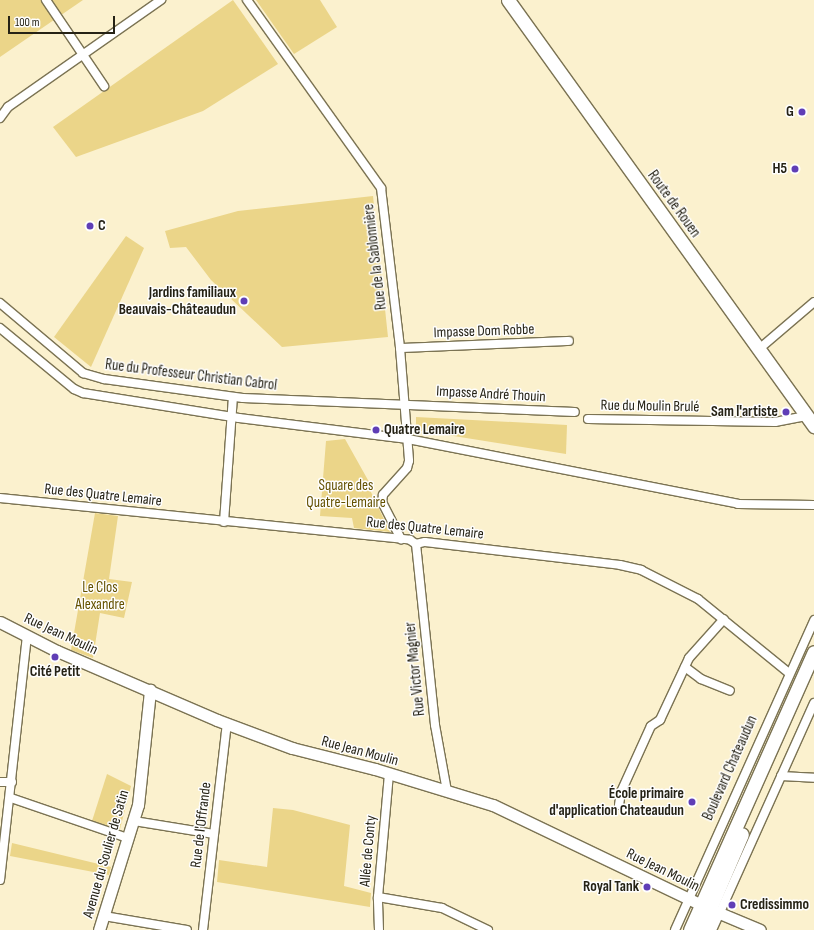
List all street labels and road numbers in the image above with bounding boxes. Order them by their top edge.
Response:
street label: Route de Rouen [644,167,704,241]
street label: Rue de la Sablonnière [360,203,390,311]
street label: Impasse Dom Robbe [433,320,535,342]
street label: Rue du Professeur Christian Cabrol [104,356,278,394]
street label: Impasse André Thouin [436,382,546,406]
street label: Rue du Moulin Brulé [601,396,699,416]
street label: Rue des Quatre Lemaire [43,480,163,510]
street label: Rue des Quatre Lemaire [365,513,485,543]
street label: Rue Jean Moulin [21,609,101,659]
street label: Rue Victor Magnier [401,621,429,717]
street label: Boulevard Chateaudun [699,713,761,823]
street label: Rue Jean Moulin [320,732,400,770]
street label: Rue de l'Offrande [187,781,215,869]
street label: Avenue du Soulier de Satin [79,788,133,920]
street label: Allée de Conty [356,815,380,887]
street label: Rue Jean Moulin [624,845,702,895]

